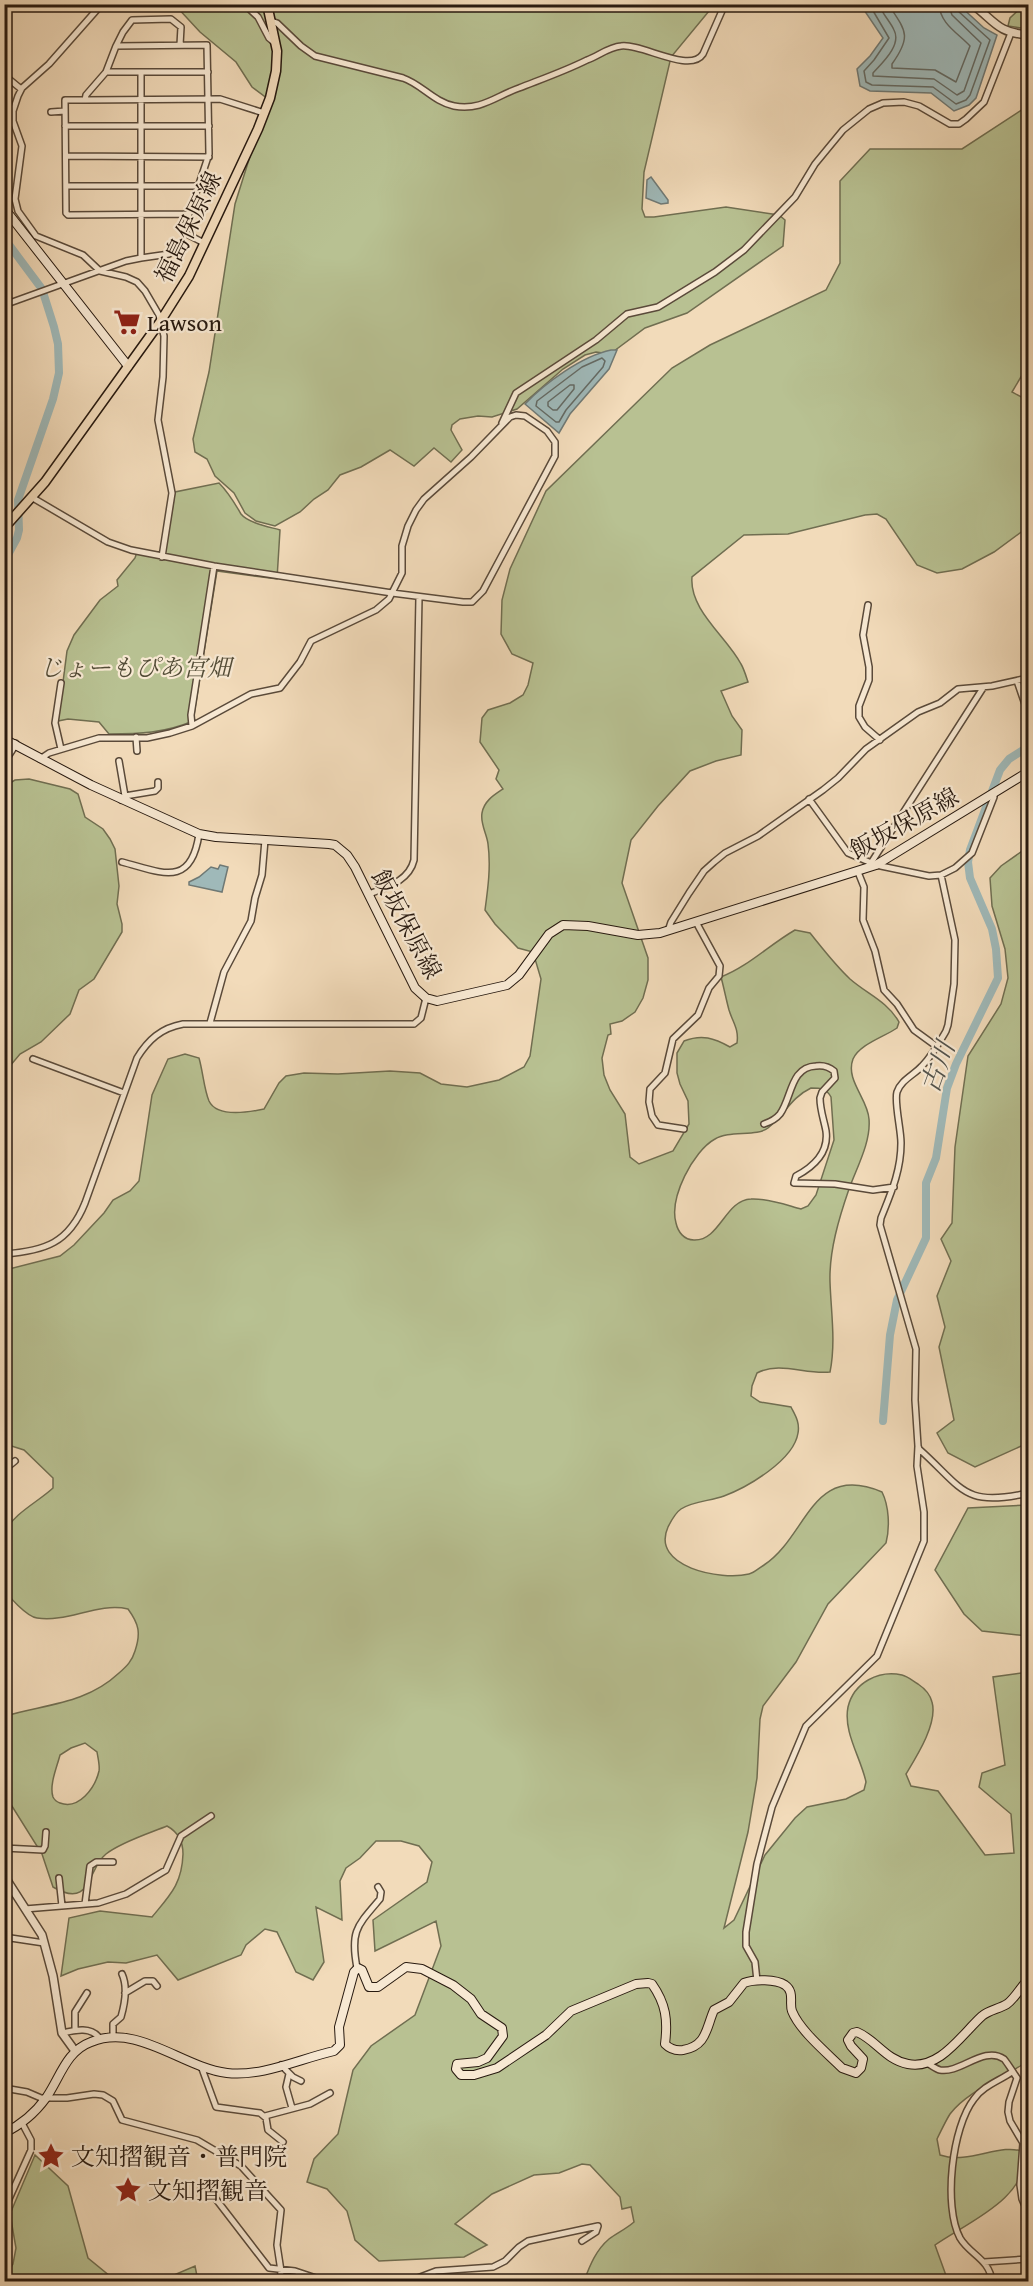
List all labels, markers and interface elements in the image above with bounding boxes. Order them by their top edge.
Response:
street label: 福島保原線 [146,165,230,289]
place label: Lawson [147,305,222,340]
supermarket icon: Lawson [112,307,142,337]
park label: じょーもぴあ宮畑 [39,650,235,685]
street label: 飯坂保原線 [843,779,965,867]
street label: 飯坂保原線 [363,863,451,985]
water label: 古川 [910,1033,965,1098]
place label: 文知摺観音・普門院 [71,2139,287,2174]
place icon: 文知摺観音・普門院 [36,2141,66,2171]
place label: 文知摺観音 [148,2173,268,2208]
place icon: 文知摺観音 [113,2175,143,2205]

